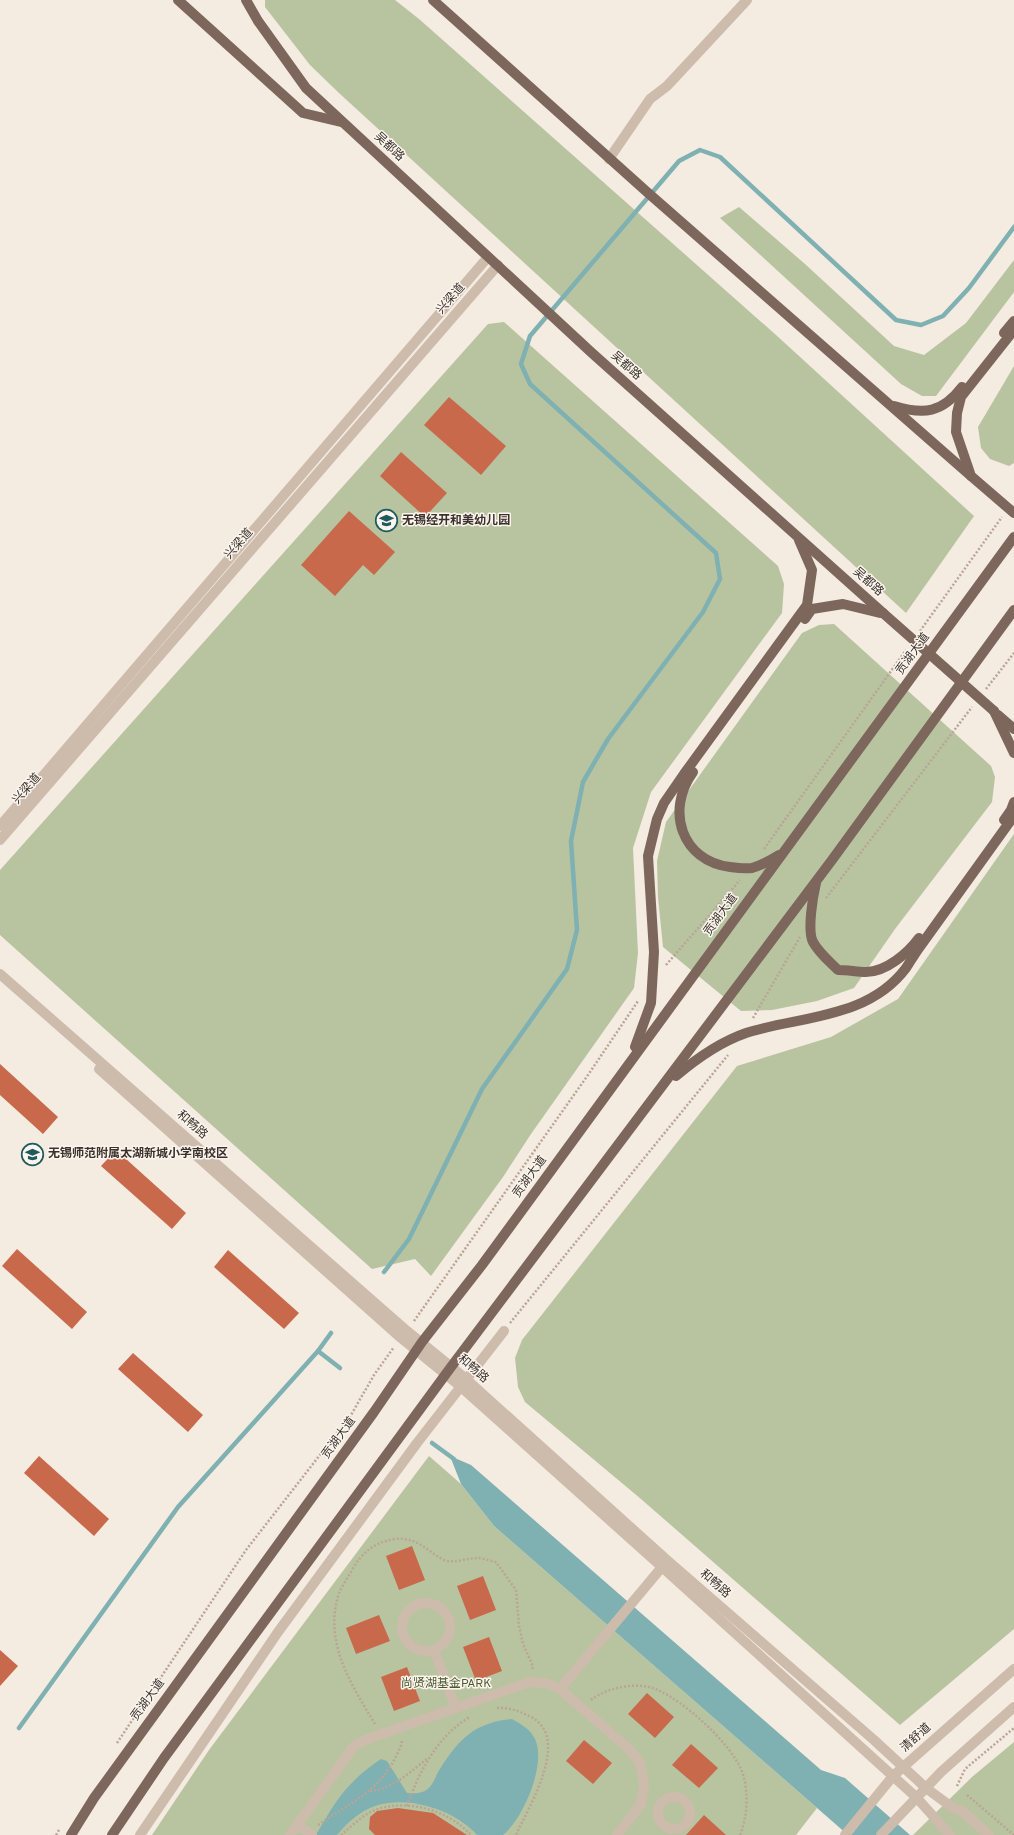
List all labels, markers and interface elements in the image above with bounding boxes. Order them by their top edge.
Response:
street label: 吴都路 [370,129,408,165]
street label: 兴梁道 [433,280,469,318]
street label: 吴都路 [607,348,645,384]
school or university icon: 无锡经开和美幼儿园 [373,508,399,534]
place label: 无锡经开和美幼儿园 [402,513,510,529]
street label: 兴梁道 [221,525,257,563]
street label: 吴都路 [849,564,887,600]
street label: 贡湖大道 [892,630,934,678]
street label: 兴梁道 [9,770,45,808]
street label: 贡湖大道 [700,891,742,939]
street label: 和畅路 [173,1107,211,1143]
school or university icon: 无锡师范附属太湖新城小学南校区 [20,1141,46,1167]
place label: 无锡师范附属太湖新城小学南校区 [48,1146,228,1162]
street label: 贡湖大道 [509,1153,551,1201]
street label: 和畅路 [454,1351,492,1387]
street label: 贡湖大道 [318,1414,360,1462]
street label: 和畅路 [696,1566,734,1602]
street label: 贡湖大道 [127,1676,169,1724]
park label: 尚贤湖基金PARK [401,1676,491,1692]
street label: 清舒道 [897,1720,935,1756]

